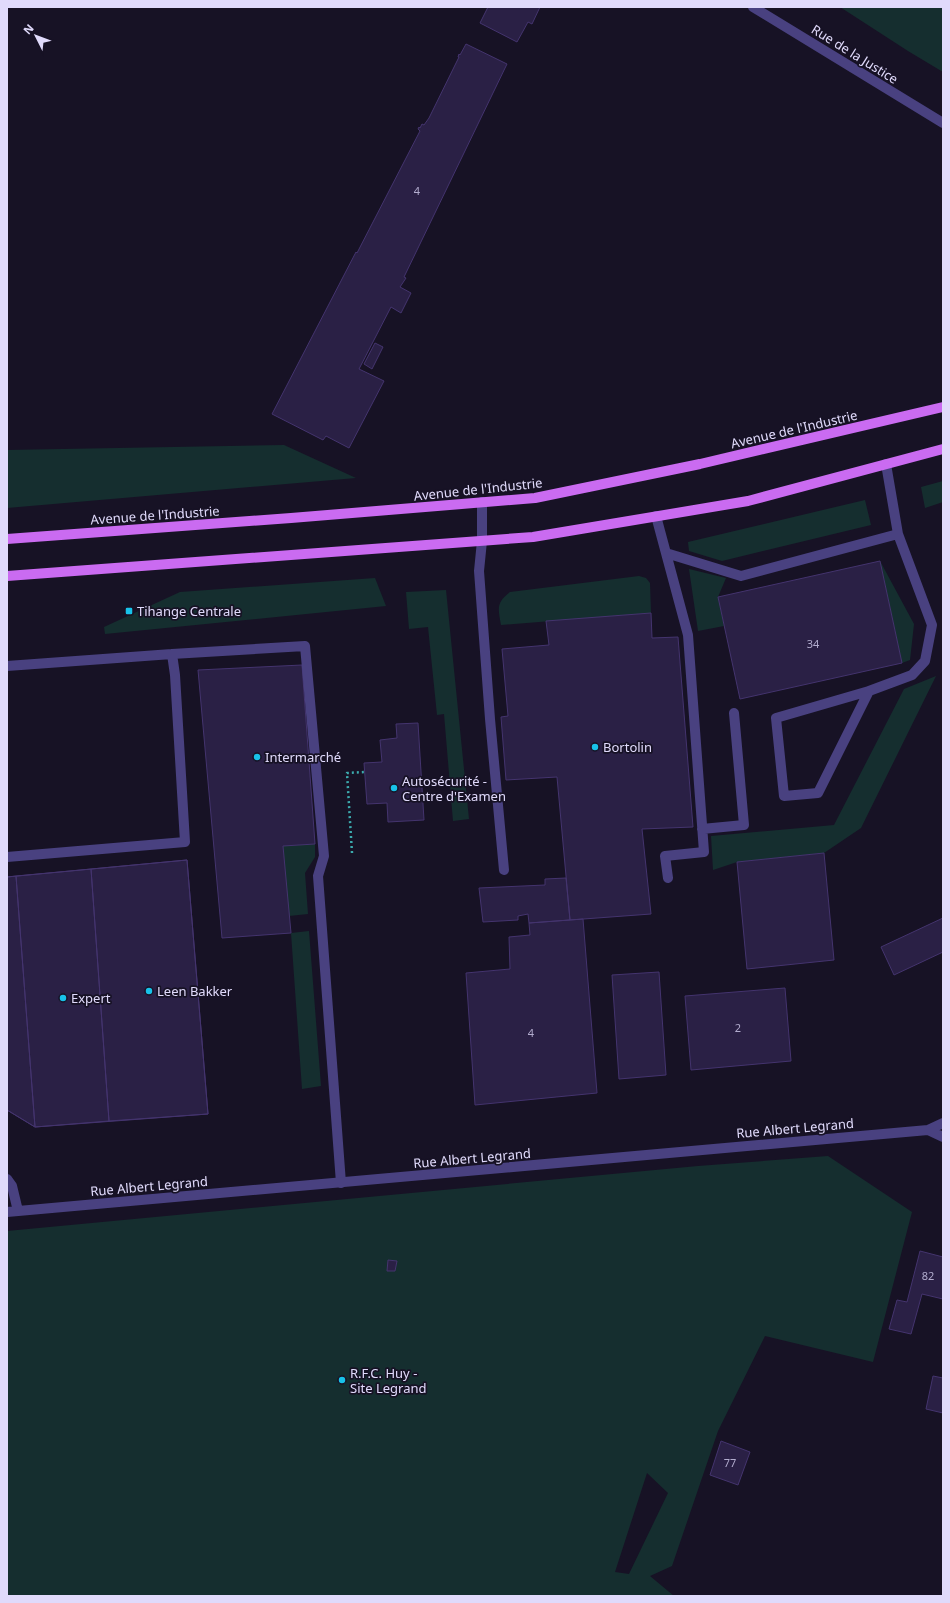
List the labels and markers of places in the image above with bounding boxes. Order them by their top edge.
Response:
place label: Tihange Centrale [137,602,241,620]
marker: Tihange Centrale [124,606,134,616]
place label: Bortolin [603,738,652,756]
marker: Bortolin [590,742,600,752]
place label: Intermarché [265,748,341,766]
marker: Intermarché [252,752,262,762]
place label: Autosécurité - Centre d'Examen [402,772,506,805]
marker: Autosécurité - Centre d'Examen [389,783,399,793]
place label: Leen Bakker [157,982,233,1000]
marker: Leen Bakker [144,986,154,996]
place label: Expert [71,989,111,1007]
marker: Expert [58,993,68,1003]
place label: R.F.C. Huy - Site Legrand [350,1364,426,1397]
marker: R.F.C. Huy - Site Legrand [337,1375,347,1385]

